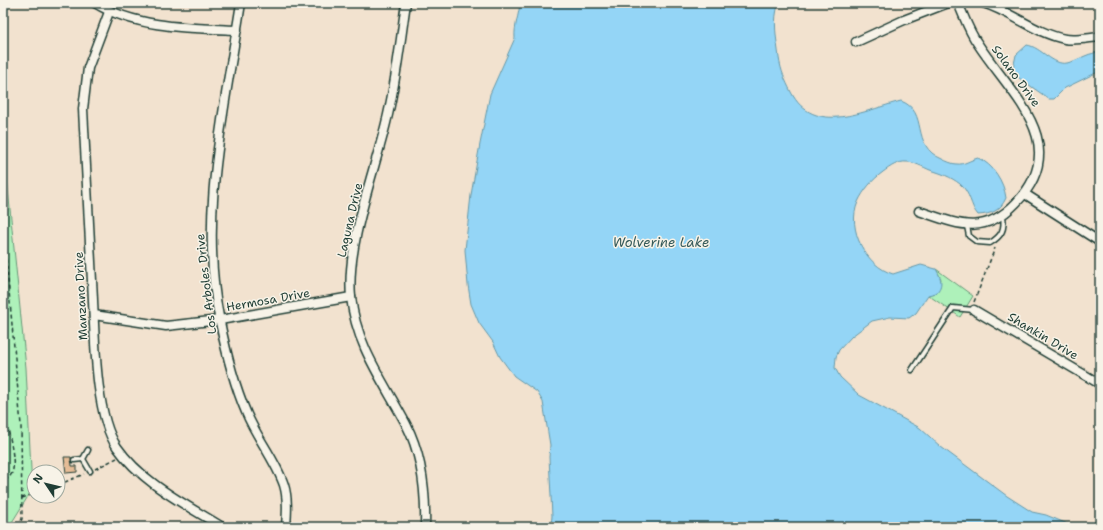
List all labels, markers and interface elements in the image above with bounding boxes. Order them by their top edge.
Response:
street label: Solano Drive [988,42,1044,110]
street label: Laguna Drive [334,181,366,259]
street label: Los Arboles Drive [192,233,220,335]
water label: Wolverine Lake [613,234,709,251]
street label: Manzano Drive [71,251,91,341]
street label: Hermosa Drive [225,285,311,315]
street label: Shankin Drive [1005,309,1081,363]
north arrow [26,464,66,504]
text: N [30,470,47,486]

